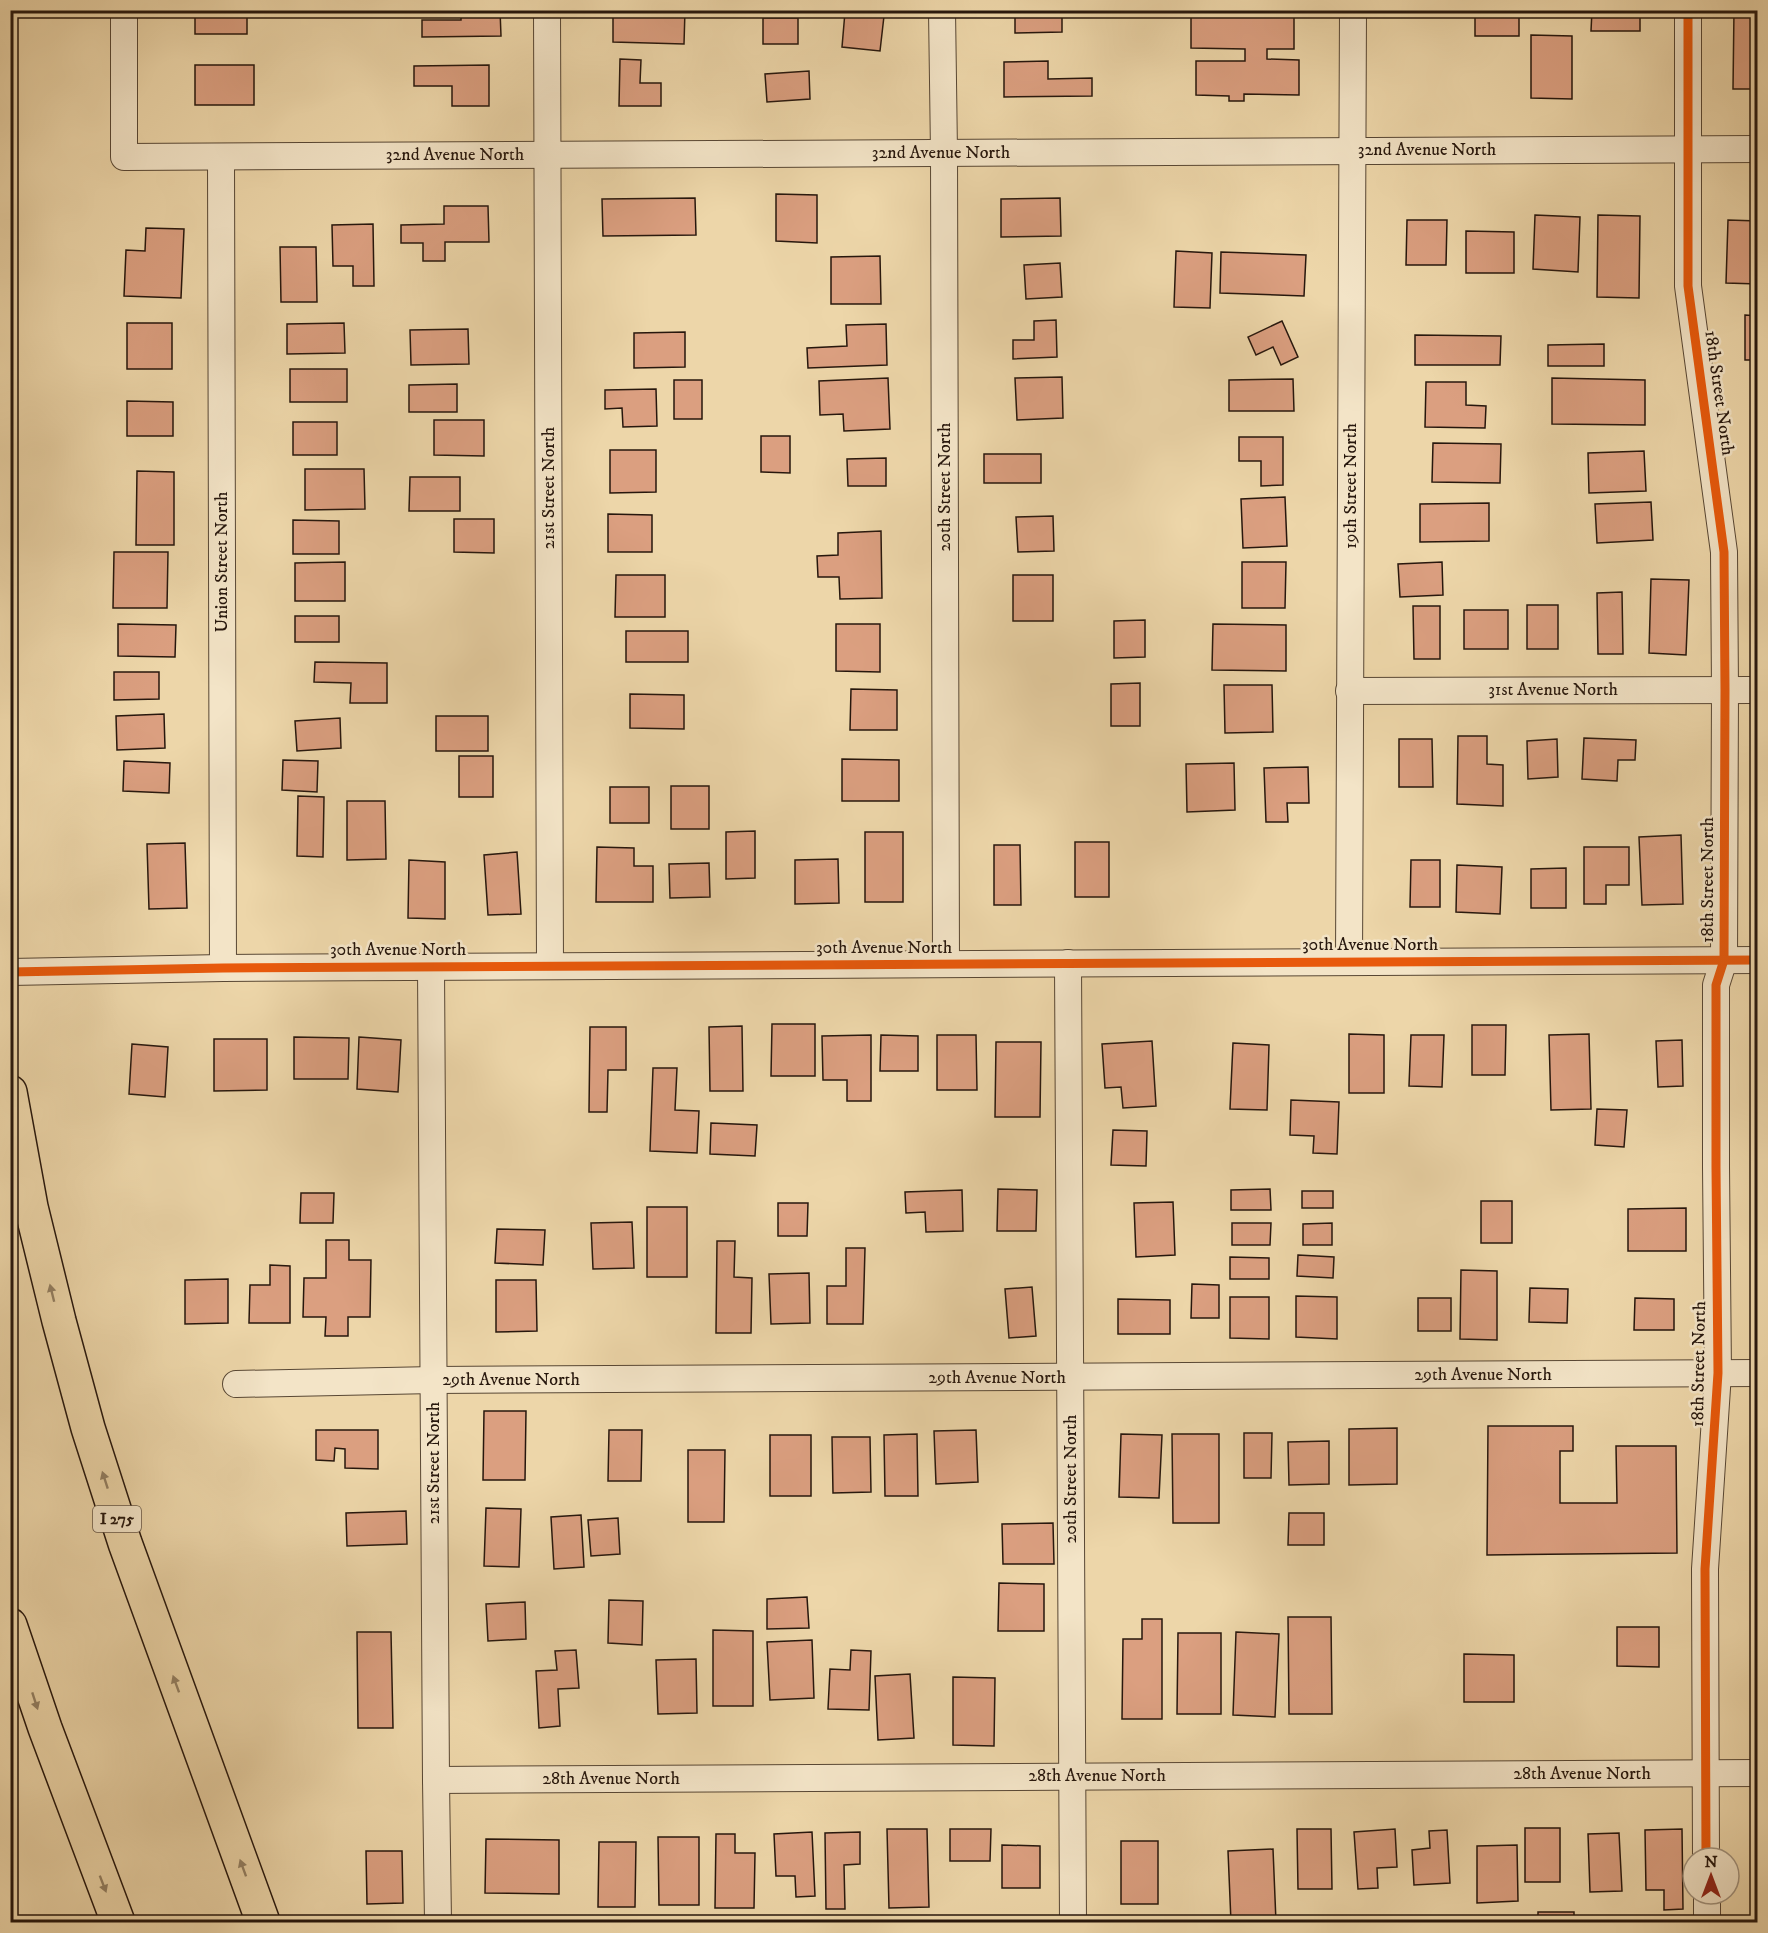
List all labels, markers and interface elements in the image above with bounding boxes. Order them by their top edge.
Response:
street label: 32nd Avenue North [1358,139,1497,161]
street label: 32nd Avenue North [872,142,1011,164]
street label: 32nd Avenue North [386,144,525,166]
street label: 18th Street North [1699,329,1739,458]
street label: 20th Street North [934,422,956,552]
street label: 19th Street North [1340,422,1362,549]
street label: 21st Street North [538,426,560,549]
street label: Union Street North [211,491,233,633]
street label: 31st Avenue North [1488,679,1618,701]
street label: 18th Street North [1697,816,1719,943]
street label: 30th Avenue North [1302,934,1439,956]
street label: 30th Avenue North [816,937,953,959]
street label: 30th Avenue North [330,939,467,961]
one-way arrow [47,1283,56,1302]
street label: 18th Street North [1687,1300,1711,1427]
street label: 29th Avenue North [1414,1364,1552,1386]
street label: 29th Avenue North [928,1367,1066,1389]
street label: 29th Avenue North [442,1369,580,1391]
street label: 21st Street North [423,1401,445,1524]
street label: 20th Street North [1060,1414,1082,1544]
one-way arrow [100,1471,109,1489]
road number: I 275 [93,1506,141,1532]
one-way arrow [171,1675,181,1693]
one-way arrow [31,1692,41,1710]
street label: 28th Avenue North [1513,1763,1651,1785]
street label: 28th Avenue North [1028,1765,1166,1787]
street label: 28th Avenue North [542,1768,680,1790]
north arrow [1681,1846,1741,1906]
text: N [1704,1852,1718,1872]
one-way arrow [238,1858,248,1876]
one-way arrow [99,1875,108,1893]

